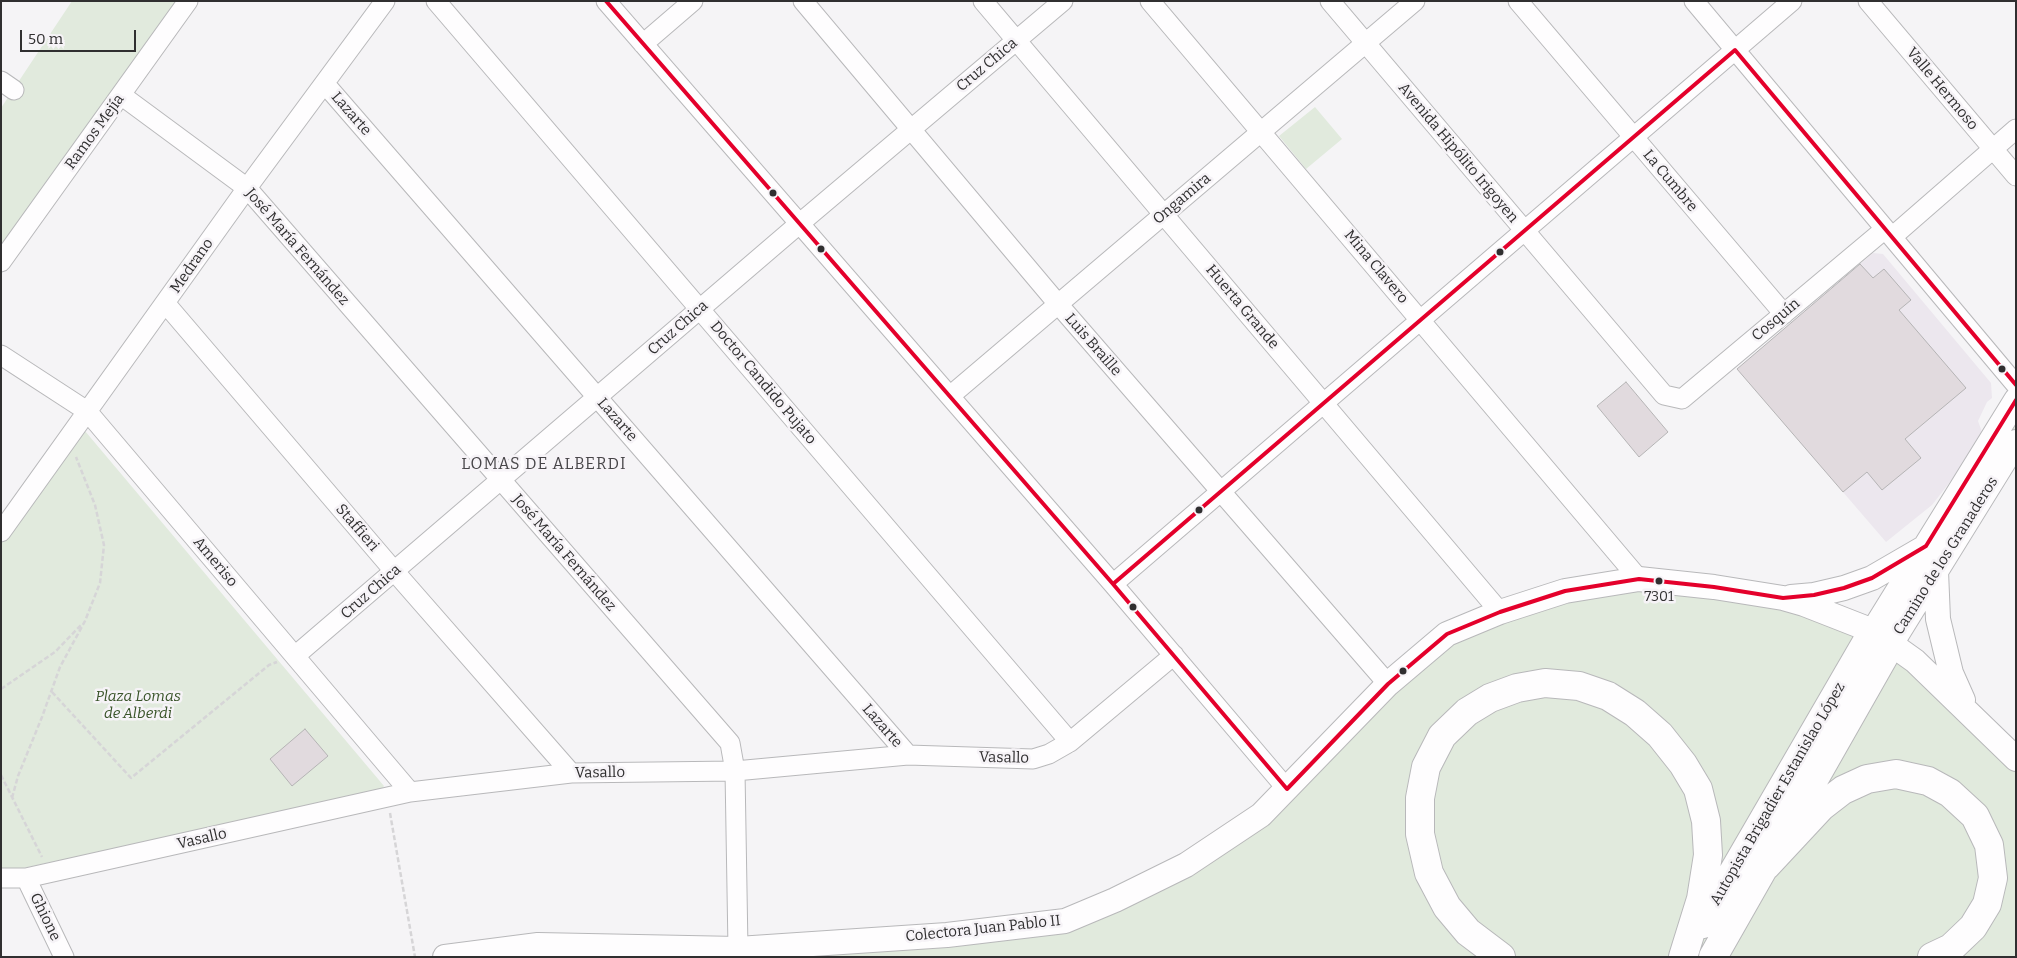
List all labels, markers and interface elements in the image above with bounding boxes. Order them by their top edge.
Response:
scale bar [22,20,139,52]
text: 50 m [28,30,63,48]
street label: Cruz Chica [953,34,1021,96]
street label: Valle Hermoso [1902,44,1982,134]
street label: Avenida Hipólito Irigoyen [1394,79,1522,227]
street label: Lazarte [327,89,375,139]
street label: Ramos Mejía [62,91,128,173]
street label: La Cumbre [1639,146,1701,216]
street label: Ongamira [1149,170,1215,228]
street label: José María Fernández [241,185,353,309]
unlabelled marker [768,188,778,198]
street label: Mina Clavero [1340,227,1412,307]
street label: Medrano [167,235,217,297]
unlabelled marker [816,244,826,254]
unlabelled marker [1495,247,1505,257]
street label: Huerta Grande [1201,261,1283,353]
street label: Cosquín [1748,295,1804,345]
street label: Cruz Chica [644,297,712,359]
street label: Luis Braille [1061,310,1125,380]
street label: Doctor Candido Pujato [706,318,820,448]
unlabelled marker [1997,364,2007,374]
street label: Lazarte [593,395,641,445]
district label: LOMAS DE ALBERDI [459,455,629,475]
street label: Camino de los Granaderos [1890,474,2002,638]
street label: José María Fernández [508,491,620,615]
street label: Staffieri [332,501,382,555]
unlabelled marker [1194,505,1204,515]
street label: Ameriso [189,533,241,591]
street label: Cruz Chica [337,561,405,623]
marker: 7301 [1654,576,1664,586]
place label: 7301 [1644,589,1674,605]
unlabelled marker [1128,602,1138,612]
unlabelled marker [1398,666,1408,676]
street label: Autopista Brigadier Estanislao López [1707,679,1849,909]
park label: Plaza Lomas de Alberdi [95,688,181,723]
street label: Lazarte [858,701,906,751]
street label: Vasallo [979,749,1029,767]
street label: Vasallo [575,764,625,782]
street label: Vasallo [176,825,228,853]
street label: Ghione [26,890,64,944]
street label: Colectora Juan Pablo II [905,912,1061,946]

